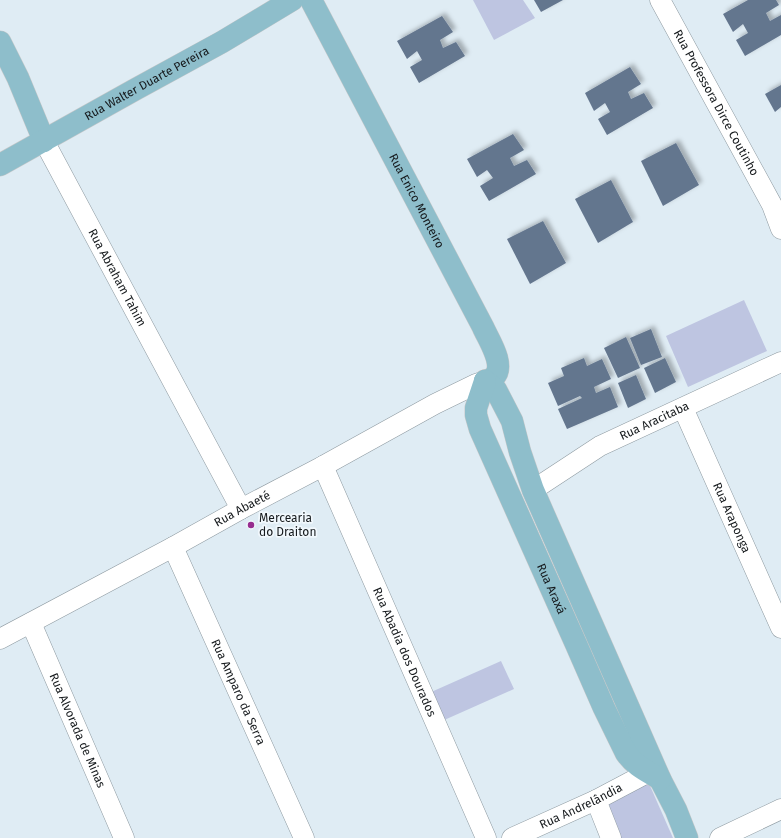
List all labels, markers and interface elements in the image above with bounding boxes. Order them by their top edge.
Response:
street label: Rua Professora Dirce Coutinho [671,27,762,178]
street label: Rua Walter Duarte Pereira [82,43,211,123]
street label: Rua Enico Monteiro [386,151,447,251]
street label: Rua Abraham Tahim [85,226,149,329]
street label: Rua Aracitaba [617,399,691,443]
street label: Rua Araponga [710,480,754,555]
street label: Rua Abaeté [212,488,273,530]
place label: Mercearia do Draiton [259,511,316,539]
marker: Mercearia do Draiton [246,520,256,530]
street label: Rua Araxá [534,561,569,616]
street label: Rua Abadia dos Dourados [370,585,439,719]
street label: Rua Amparo da Serra [208,637,268,747]
street label: Rua Alvorada de Minas [47,671,109,790]
street label: Rua Andrelândia [537,780,625,832]

